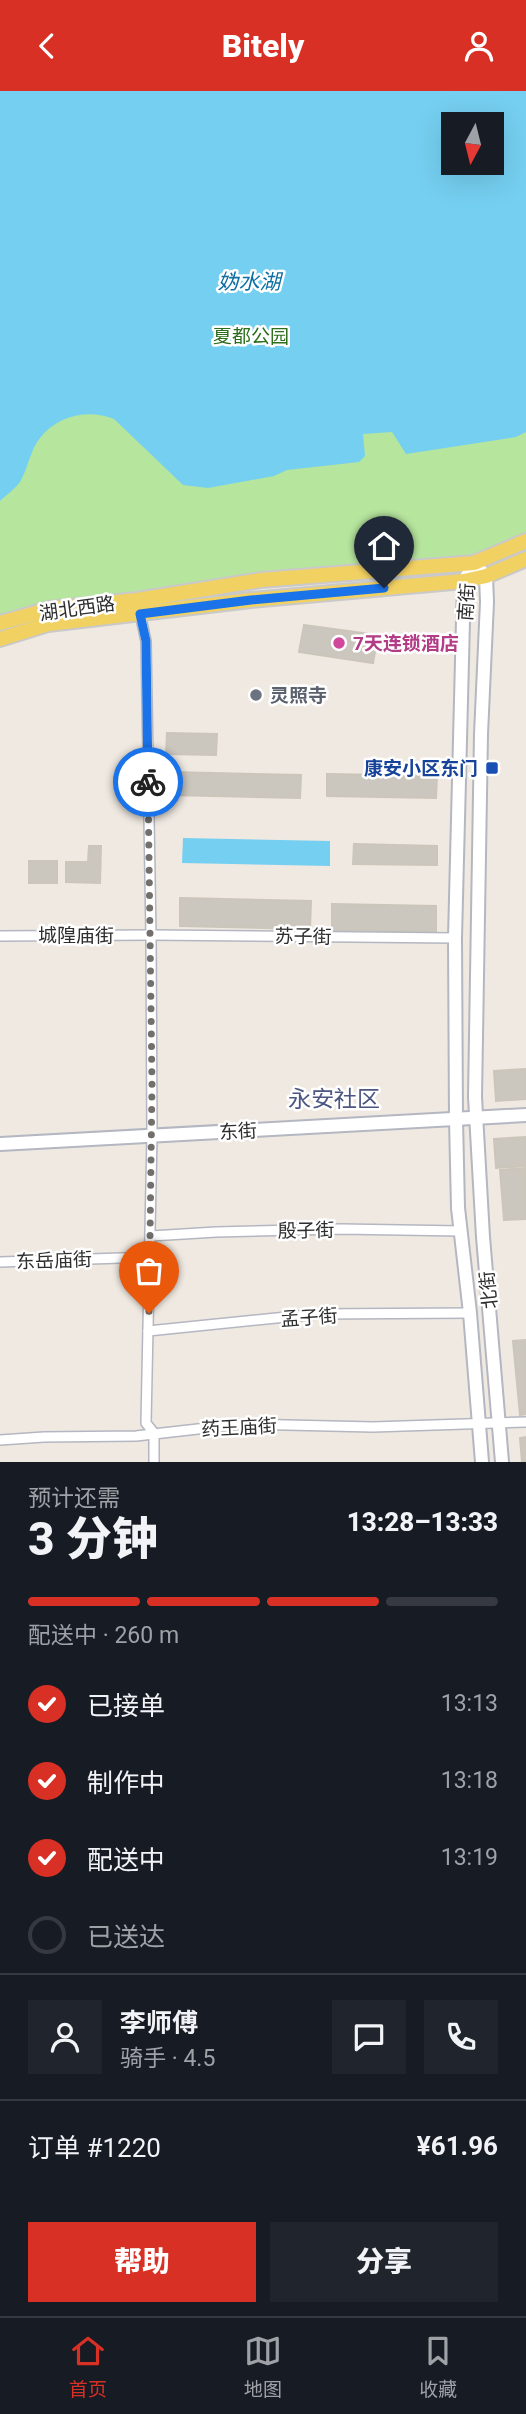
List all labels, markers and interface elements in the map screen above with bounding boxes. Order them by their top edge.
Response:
icon: back [28,27,66,65]
text: Bitely [222,27,304,65]
icon: person [460,27,498,65]
north arrow [441,112,504,175]
map controls [441,112,504,175]
water label: 妫水湖 [218,270,283,294]
park label: 夏都公园 [213,325,289,348]
pin [354,516,414,588]
icon: home [365,527,403,565]
street label: 南街 [454,582,479,622]
street label: 湖北西路 [38,592,116,625]
place label: 7天连锁酒店 [353,632,459,655]
marker: 7天连锁酒店 [331,635,347,651]
place label: 灵照寺 [270,684,327,707]
marker: 灵照寺 [248,687,264,703]
courier [113,747,183,817]
place label: 康安小区东门 [364,757,478,780]
marker: 康安小区东门 [484,760,500,776]
icon: bike [129,763,167,801]
street label: 城隍庙街 [38,924,114,947]
street label: 苏子街 [274,925,332,948]
district label: 永安社区 [288,1086,380,1113]
street label: 东街 [218,1119,258,1144]
street label: 殷子街 [277,1219,335,1242]
pin [119,1241,179,1313]
street label: 东岳庙街 [16,1248,92,1273]
icon: bag [130,1252,168,1290]
street label: 北街 [475,1270,502,1310]
street label: 孟子街 [280,1304,338,1331]
street label: 药王庙街 [200,1414,278,1441]
text: 预计还需 [28,1485,120,1512]
text: 13:28–13:33 [347,1507,498,1537]
text: 3 分钟 [28,1512,158,1566]
text: 配送中 · 260 m [28,1622,179,1649]
icon: check [28,1685,66,1723]
text: 13:13 [441,1690,498,1717]
text: 已接单 [87,1691,165,1721]
icon: check [28,1762,66,1800]
text: 13:18 [441,1767,498,1794]
text: 制作中 [87,1768,165,1798]
icon: check [28,1839,66,1877]
text: 13:19 [441,1844,498,1871]
text: 配送中 [87,1845,165,1875]
text: 已送达 [87,1922,165,1952]
button: person [28,2000,102,2074]
button: chat [332,2000,406,2074]
button: phone [424,2000,498,2074]
text: 李师傅 [120,2008,198,2038]
text: 骑手 · 4.5 [120,2045,215,2072]
text: ¥61.96 [417,2131,498,2161]
text: 订单 #1220 [28,2133,161,2163]
button: 帮助 [28,2222,256,2302]
button: 分享 [270,2222,498,2302]
tab: 首页 [69,2332,107,2401]
tab: 地图 [244,2332,282,2401]
tab: 收藏 [419,2332,457,2401]

